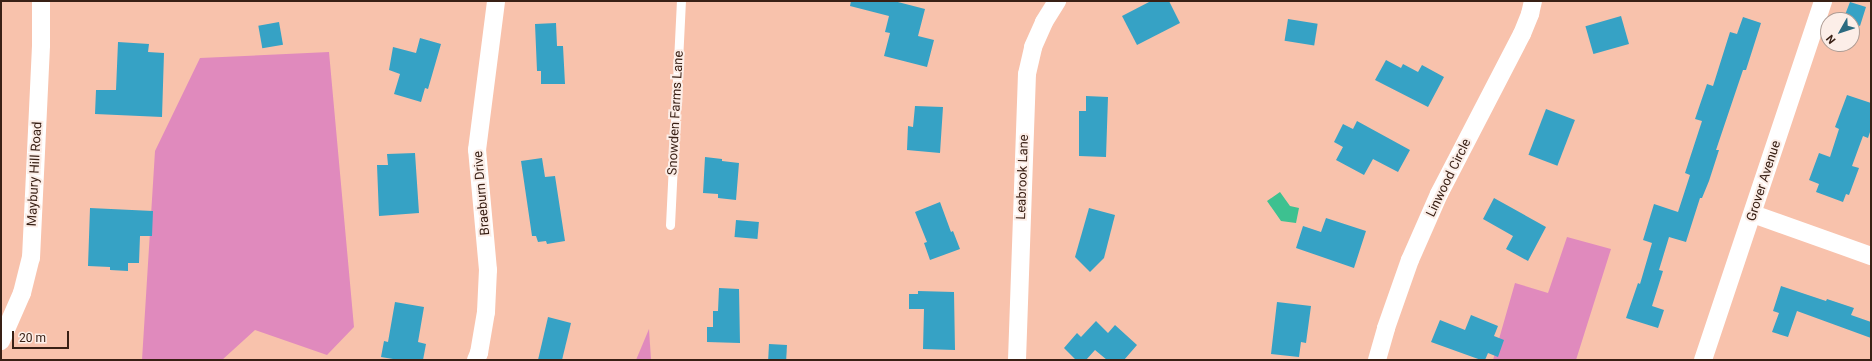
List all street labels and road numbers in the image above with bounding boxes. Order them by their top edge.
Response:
street label: Snowden Farms Lane [665,50,687,176]
street label: Maybury Hill Road [24,121,46,227]
street label: Leabrook Lane [1014,134,1032,220]
street label: Linwood Circle [1423,136,1475,220]
street label: Grover Avenue [1744,139,1784,223]
street label: Braeburn Drive [471,150,493,236]

